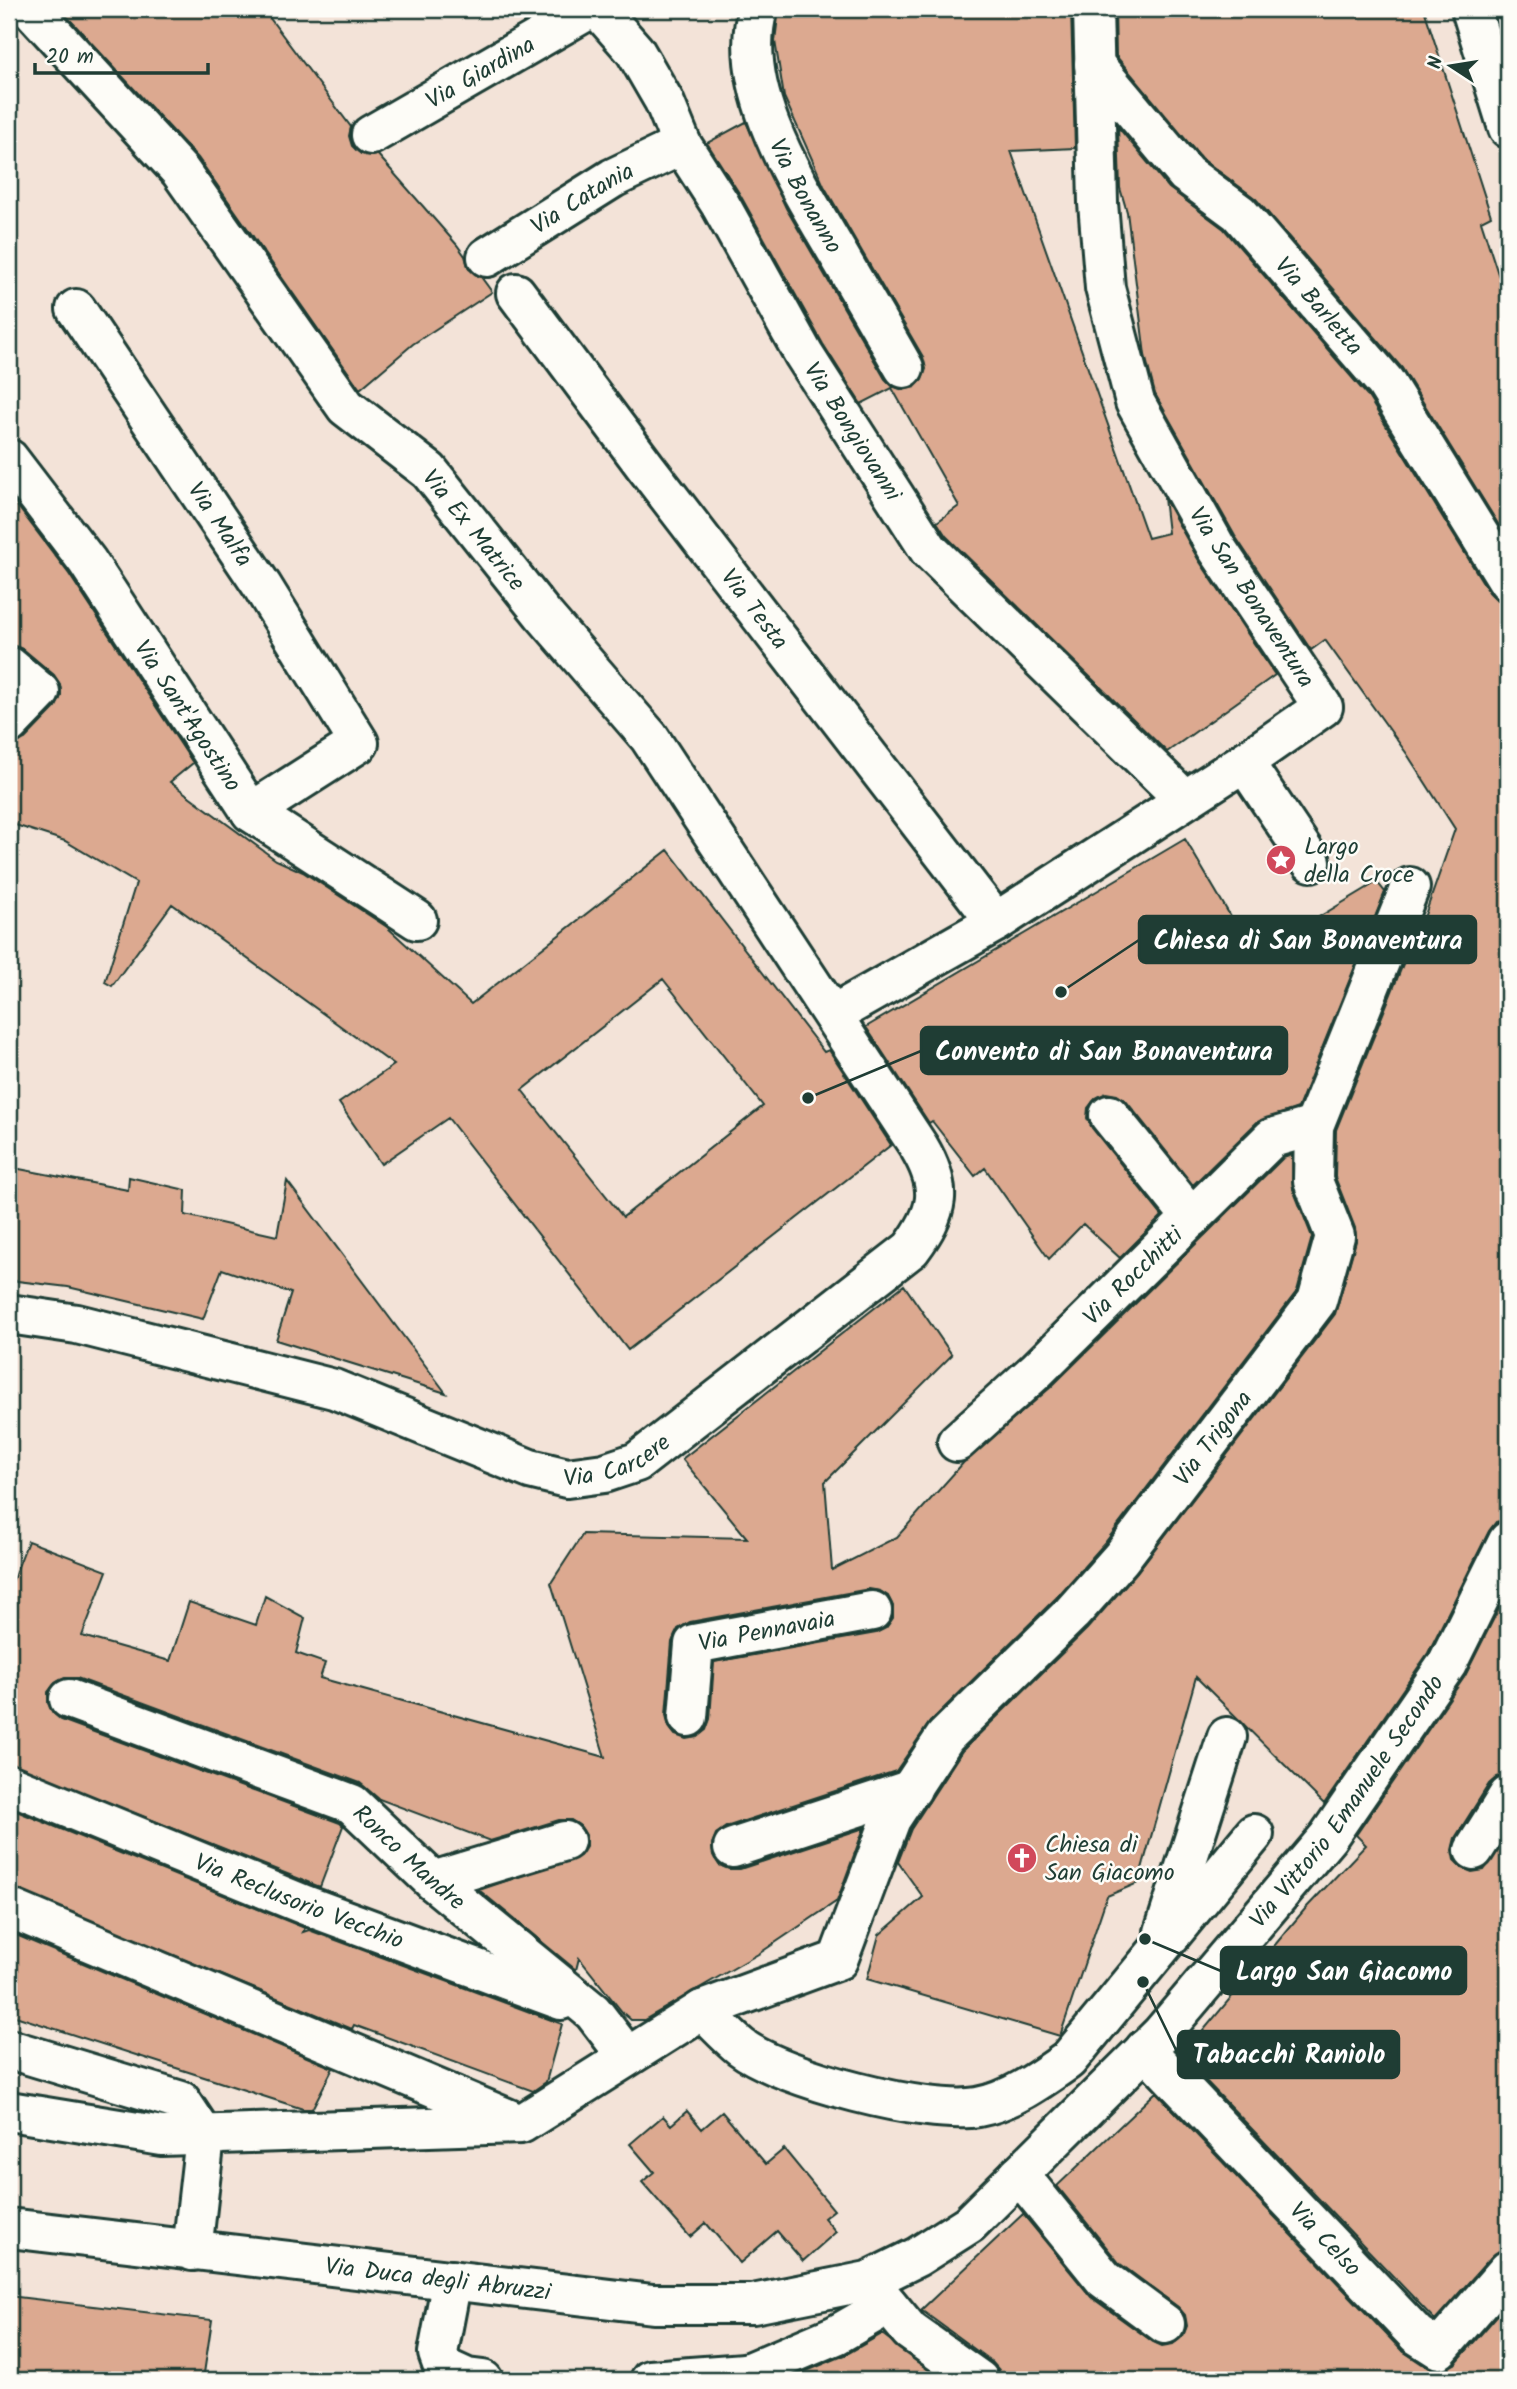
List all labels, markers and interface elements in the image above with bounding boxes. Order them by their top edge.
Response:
street label: Via Giardina [419,26,543,120]
scale bar [35,32,208,76]
north arrow [1416,32,1486,102]
text: 20 m [46,41,94,74]
text: N [1420,54,1452,72]
street label: Via Bonanno [757,133,852,262]
street label: Via Catania [523,153,641,246]
street label: Via Barletta [1264,249,1372,365]
street label: Via Bongiovanni [792,355,912,511]
street label: Via Ex Matrice [411,461,535,601]
street label: Via Malfa [176,474,262,575]
street label: Via San Bonaventura [1177,499,1324,696]
street label: Via Testa [710,561,798,659]
street label: Via Sant'Agostino [123,633,251,800]
place label: Largo della Croce [1304,828,1414,895]
place icon: Largo della Croce [1264,843,1298,877]
callout: Chiesa di San Bonaventura [1139,916,1476,963]
text: Chiesa di San Bonaventura [1153,921,1463,963]
callout: Convento di San Bonaventura [921,1027,1287,1074]
text: Convento di San Bonaventura [935,1032,1273,1074]
street label: Via Rocchitti [1074,1217,1194,1336]
street label: Via Trigona [1164,1382,1263,1495]
street label: Via Carcere [561,1424,680,1499]
street label: Via Pennavaia [695,1600,838,1664]
street label: Via Vittorio Emanuele Secondo [1240,1667,1455,1938]
street label: Ronco Mandre [342,1796,474,1921]
place label: Chiesa di San Giacomo [1045,1826,1175,1893]
church icon: Chiesa di San Giacomo [1005,1841,1039,1875]
street label: Via Reclusorio Vecchio [188,1844,409,1961]
callout: Largo San Giacomo [1221,1947,1466,1994]
text: Largo San Giacomo [1236,1952,1452,1994]
callout: Tabacchi Raniolo [1178,2031,1399,2078]
text: Tabacchi Raniolo [1193,2035,1386,2077]
street label: Via Celso [1279,2193,1370,2287]
street label: Via Duca degli Abruzzi [323,2247,554,2313]

